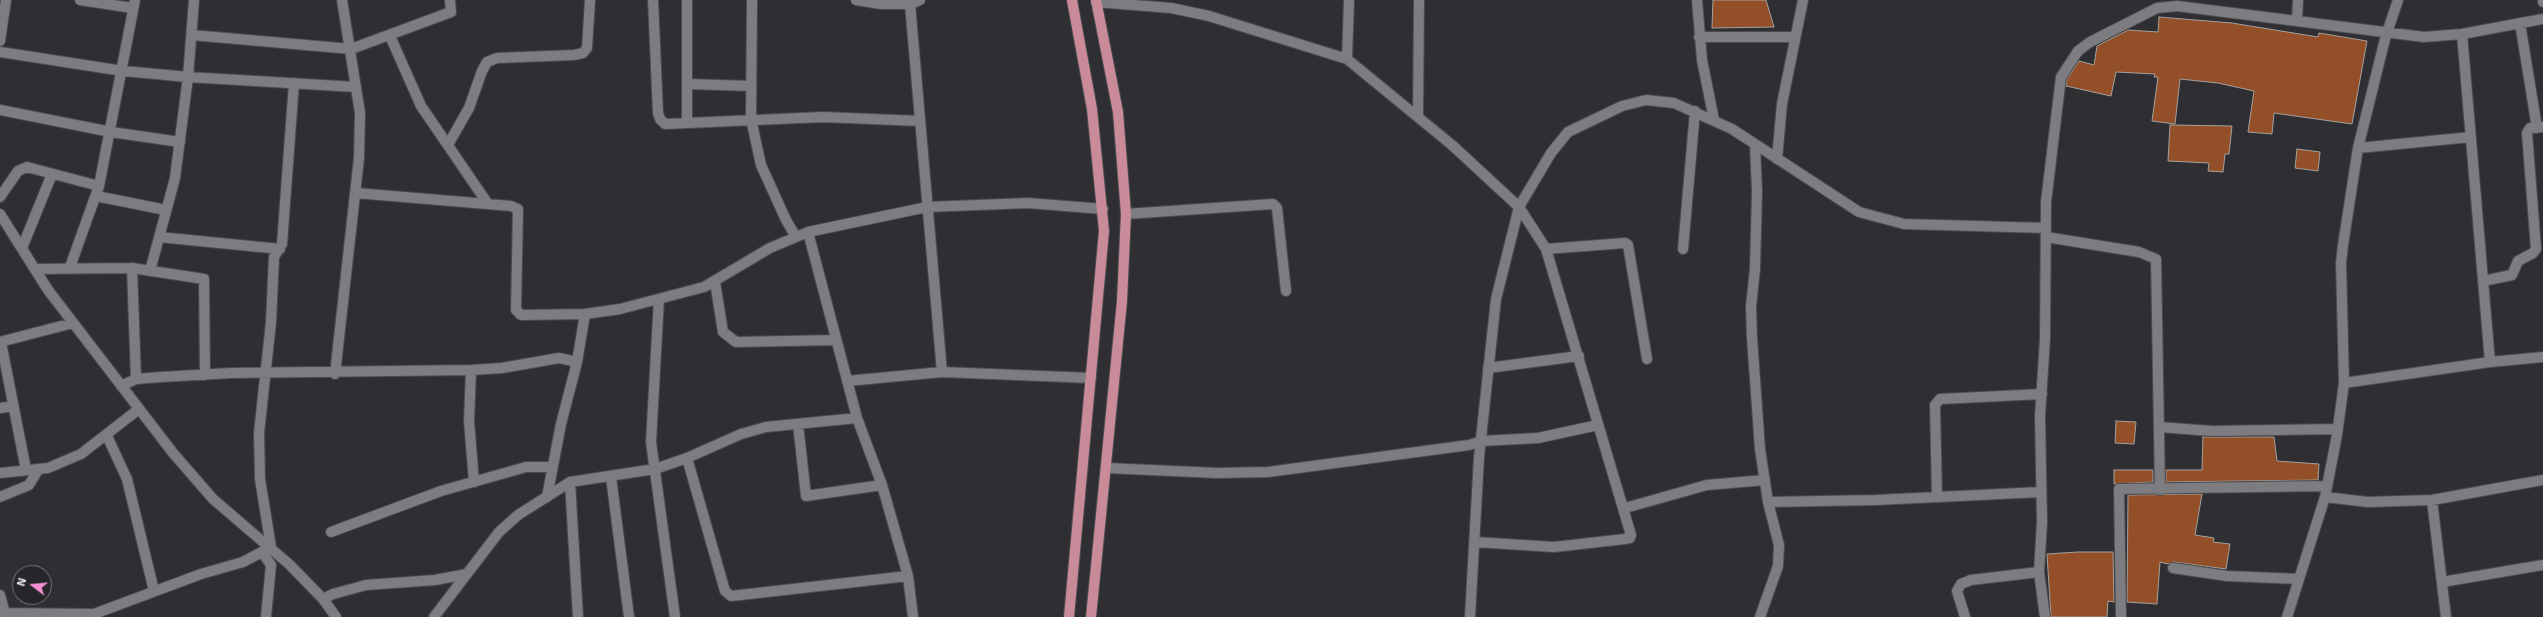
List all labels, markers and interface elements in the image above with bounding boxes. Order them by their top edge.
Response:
north arrow [12,565,52,605]
text: N [14,576,28,587]

